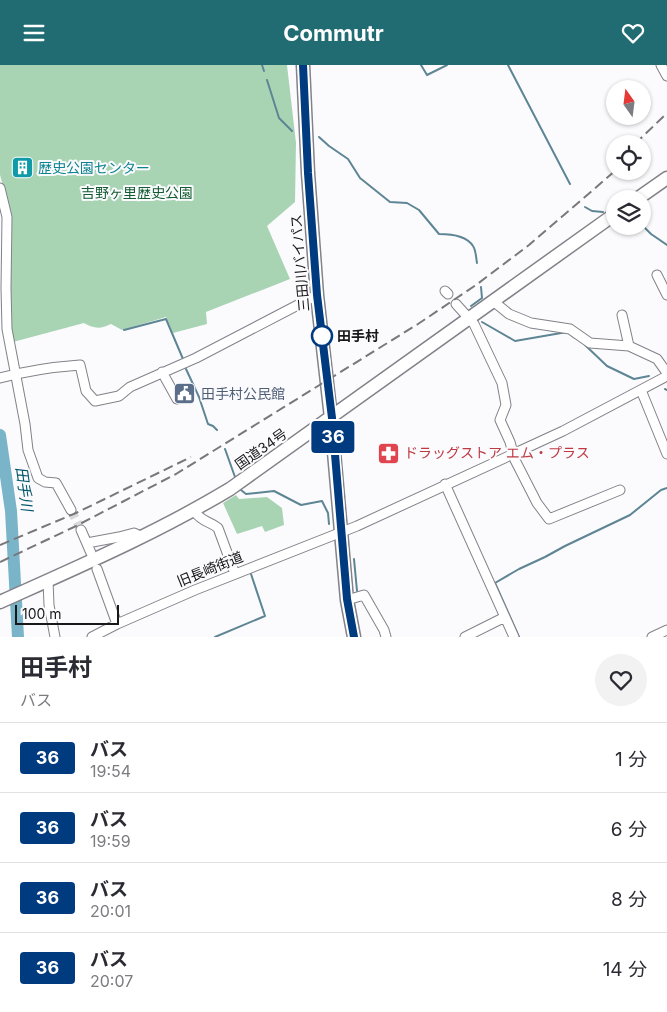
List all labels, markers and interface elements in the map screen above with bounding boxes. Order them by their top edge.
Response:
icon: menu [20,19,48,47]
icon: heart [619,19,647,47]
text: Commutr [283,20,384,46]
north arrow [606,80,651,125]
map controls [606,80,651,235]
button: locate [606,135,651,180]
building icon: 歴史公園センター [10,156,34,180]
place label: 歴史公園センター [38,159,150,176]
park label: 吉野ヶ里歴史公園 [81,184,193,201]
button: layers [606,190,651,235]
street label: 三田川バイパス [287,214,312,312]
marker: 田手村 [311,325,333,347]
place label: 田手村 [337,327,379,344]
public building icon: 田手村公民館 [173,382,197,406]
place label: 田手村公民館 [201,385,285,402]
line badge: 36 [310,421,356,453]
street label: 国道34号 [231,425,290,473]
text: 36 [321,426,345,447]
pharmacy icon: ドラッグストア エム・プラス [376,441,400,465]
place label: ドラッグストア エム・プラス [404,444,590,461]
water label: 田手川 [12,465,37,515]
street label: 旧長崎街道 [174,548,245,590]
scale bar [15,602,119,625]
text: 100 m [22,605,62,622]
text: 田手村 [20,653,92,682]
button: heart [595,654,647,706]
text: バス [20,690,52,710]
text: バス [90,738,128,761]
text: 36 [36,747,59,768]
text: 1 分 [615,748,647,771]
text: 19:54 [90,761,131,781]
text: バス [90,808,128,831]
text: 36 [36,817,59,838]
text: 6 分 [611,818,647,841]
text: 19:59 [90,831,131,851]
text: バス [90,878,128,901]
text: 36 [36,887,59,908]
text: 8 分 [611,888,647,911]
text: 20:01 [90,901,131,921]
text: バス [90,948,128,971]
text: 36 [36,957,59,978]
text: 14 分 [603,958,647,981]
text: 20:07 [90,971,133,991]

